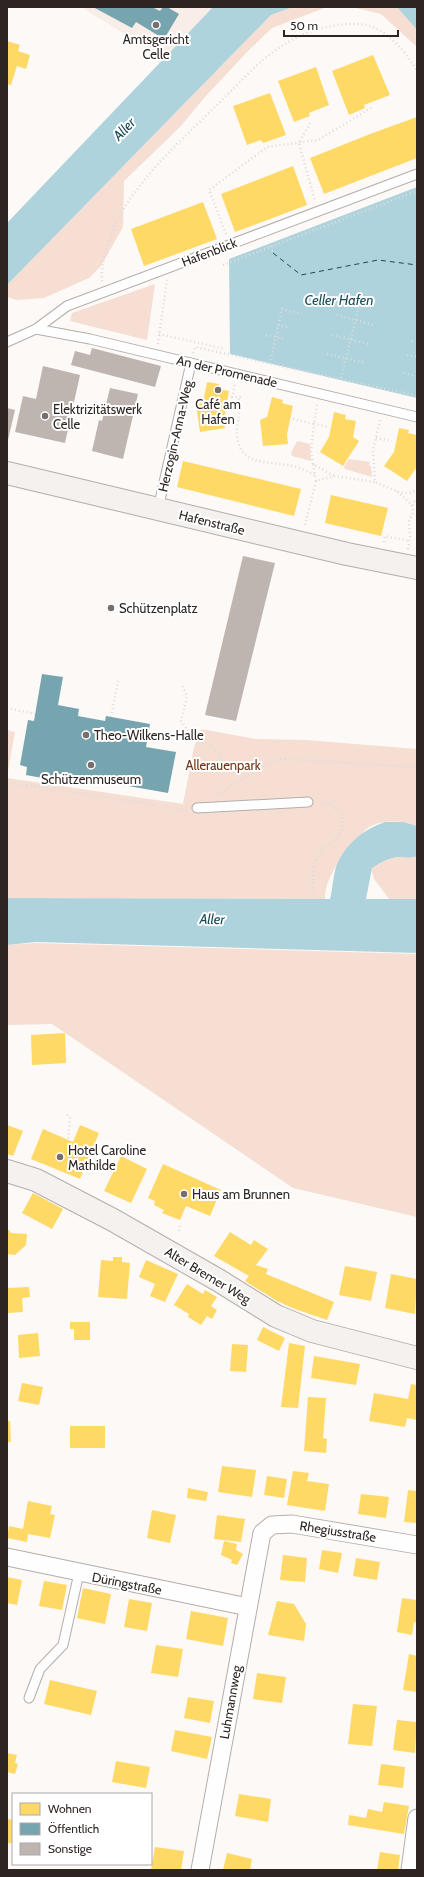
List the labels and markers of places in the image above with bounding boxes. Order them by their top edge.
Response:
marker: Amtsgericht Celle [151,20,161,30]
place label: Amtsgericht Celle [123,31,190,62]
marker: Café am Hafen [213,385,223,395]
place label: Café am Hafen [195,396,241,427]
place label: Elektrizitätswerk Celle [53,401,142,432]
marker: Elektrizitätswerk Celle [40,411,50,421]
place label: Schützenplatz [119,600,198,616]
marker: Schützenplatz [106,603,116,613]
place label: Theo-Wilkens-Halle [94,727,204,743]
marker: Theo-Wilkens-Halle [81,730,91,740]
marker: Schützenmuseum [86,760,96,770]
place label: Schützenmuseum [41,771,141,787]
place label: Hotel Caroline Mathilde [68,1142,146,1173]
marker: Hotel Caroline Mathilde [55,1152,65,1162]
place label: Haus am Brunnen [192,1186,290,1202]
marker: Haus am Brunnen [179,1189,189,1199]

